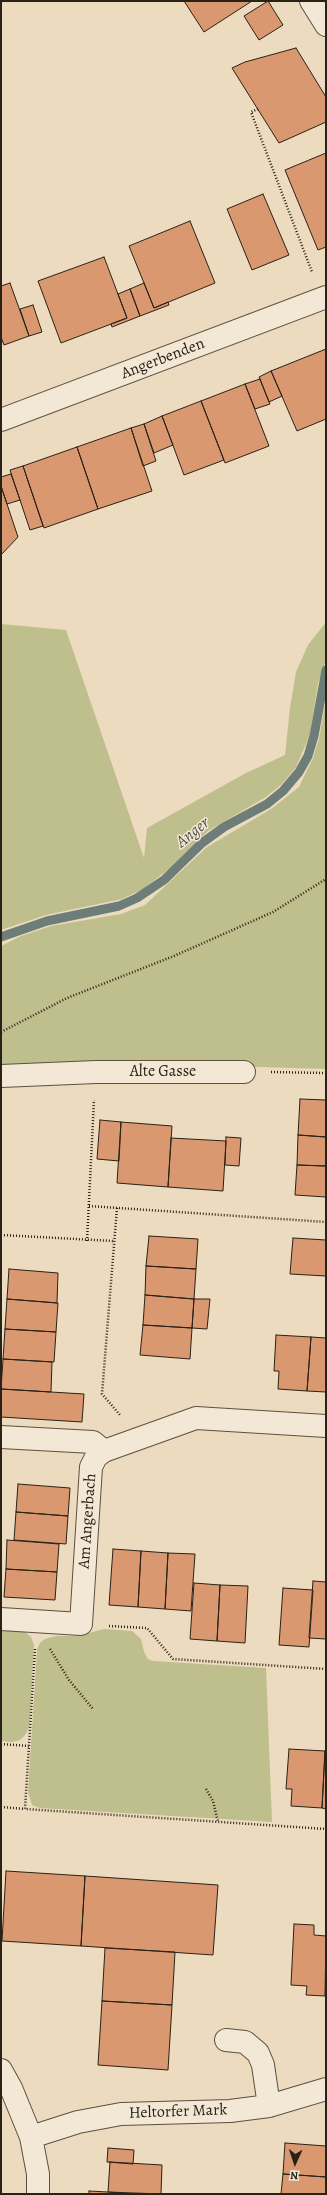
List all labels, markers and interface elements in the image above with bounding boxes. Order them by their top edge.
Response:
street label: Angerbenden [119,334,207,384]
water label: Anger [172,813,214,853]
street label: Alte Gasse [130,1062,196,1082]
street label: Am Angerbach [75,1473,101,1569]
street label: Heltorfer Mark [128,2101,228,2123]
north arrow [275,2143,315,2183]
text: N [290,2168,299,2183]

